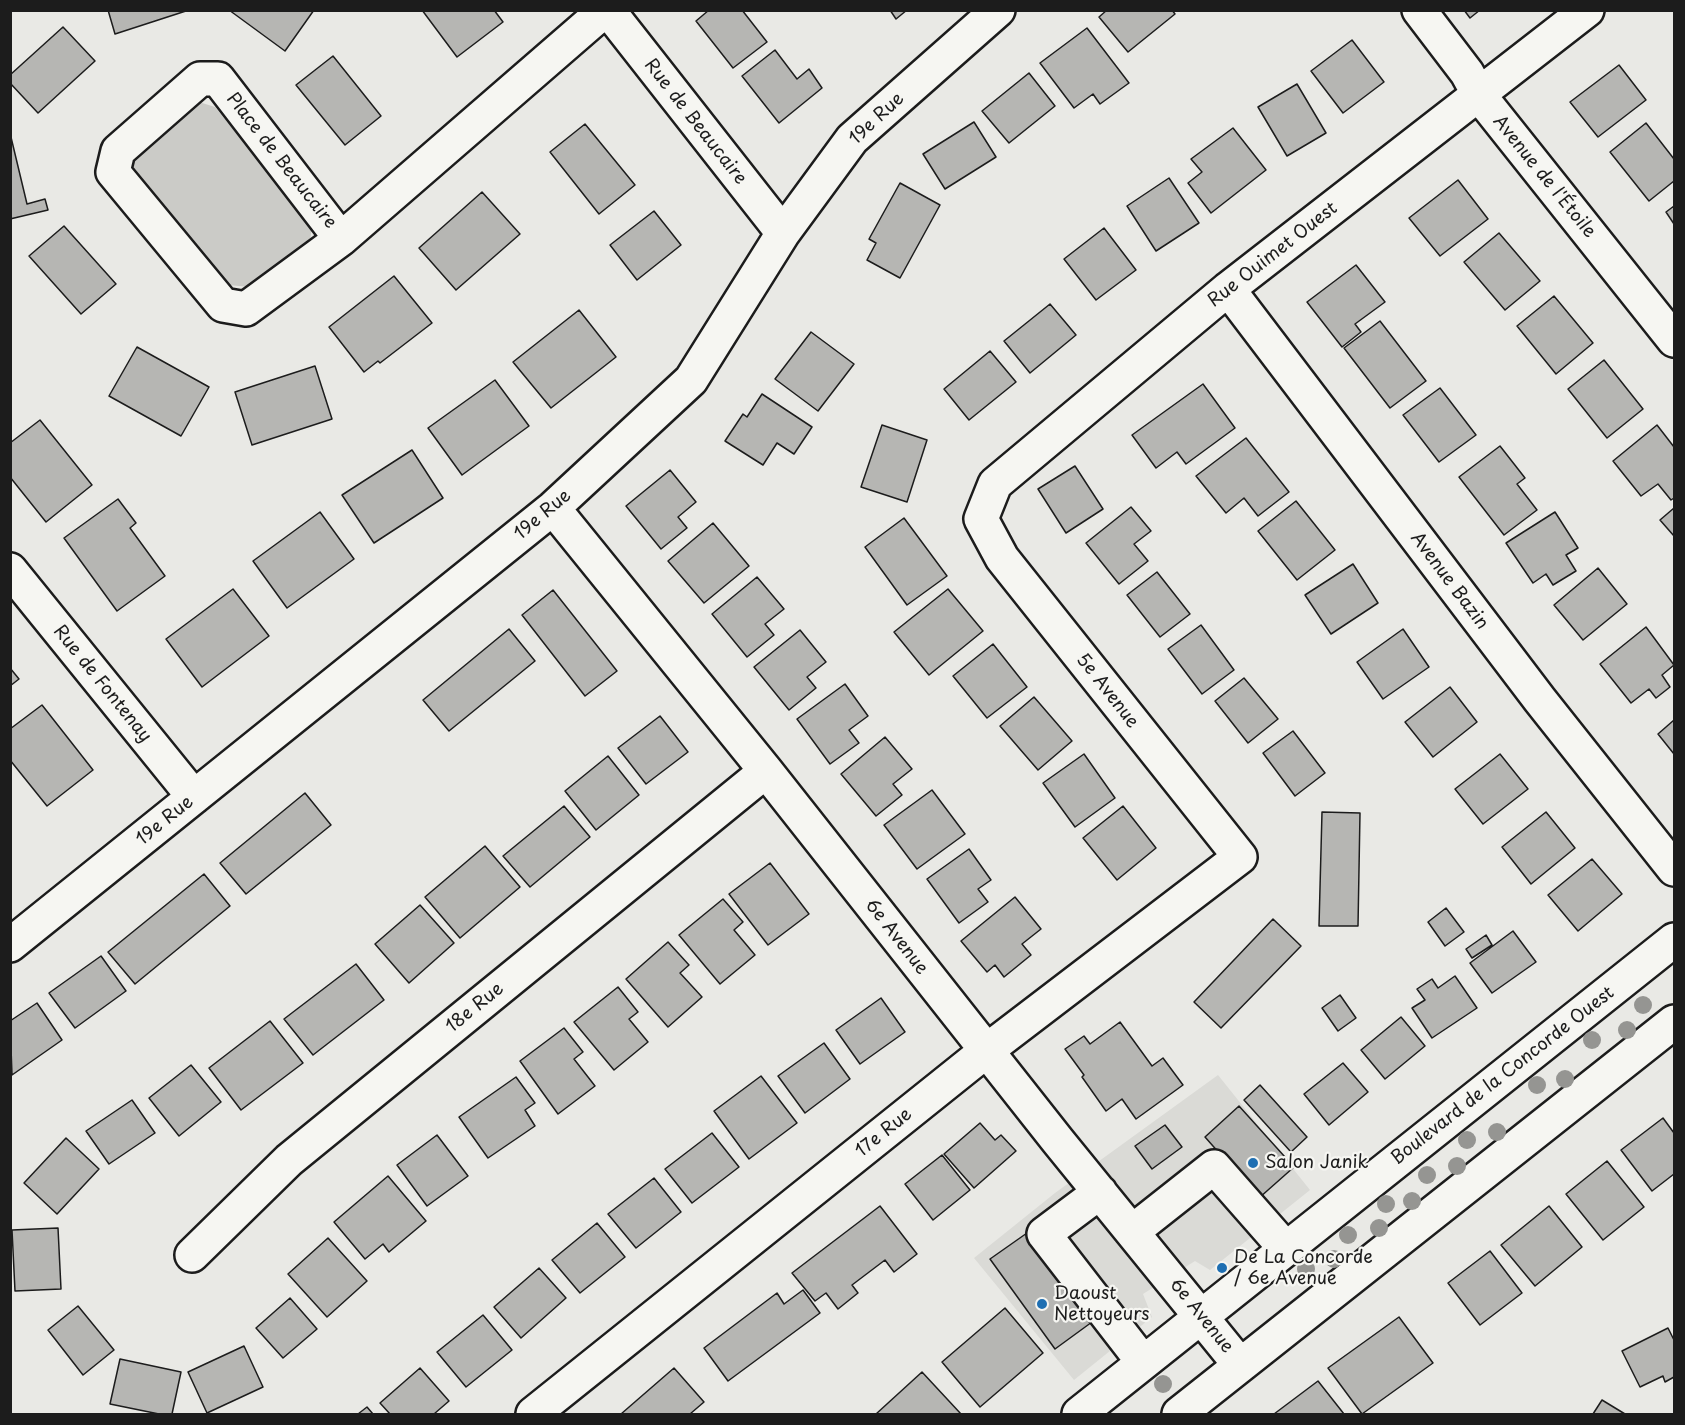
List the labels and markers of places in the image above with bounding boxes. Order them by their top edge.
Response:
place label: Salon Janik [1265,1152,1369,1174]
marker: Salon Janik [1246,1156,1260,1170]
place label: De La Concorde / 6e Avenue [1234,1247,1373,1290]
marker: De La Concorde / 6e Avenue [1215,1261,1229,1275]
place label: Daoust Nettoyeurs [1054,1283,1150,1326]
marker: Daoust Nettoyeurs [1035,1297,1049,1311]

